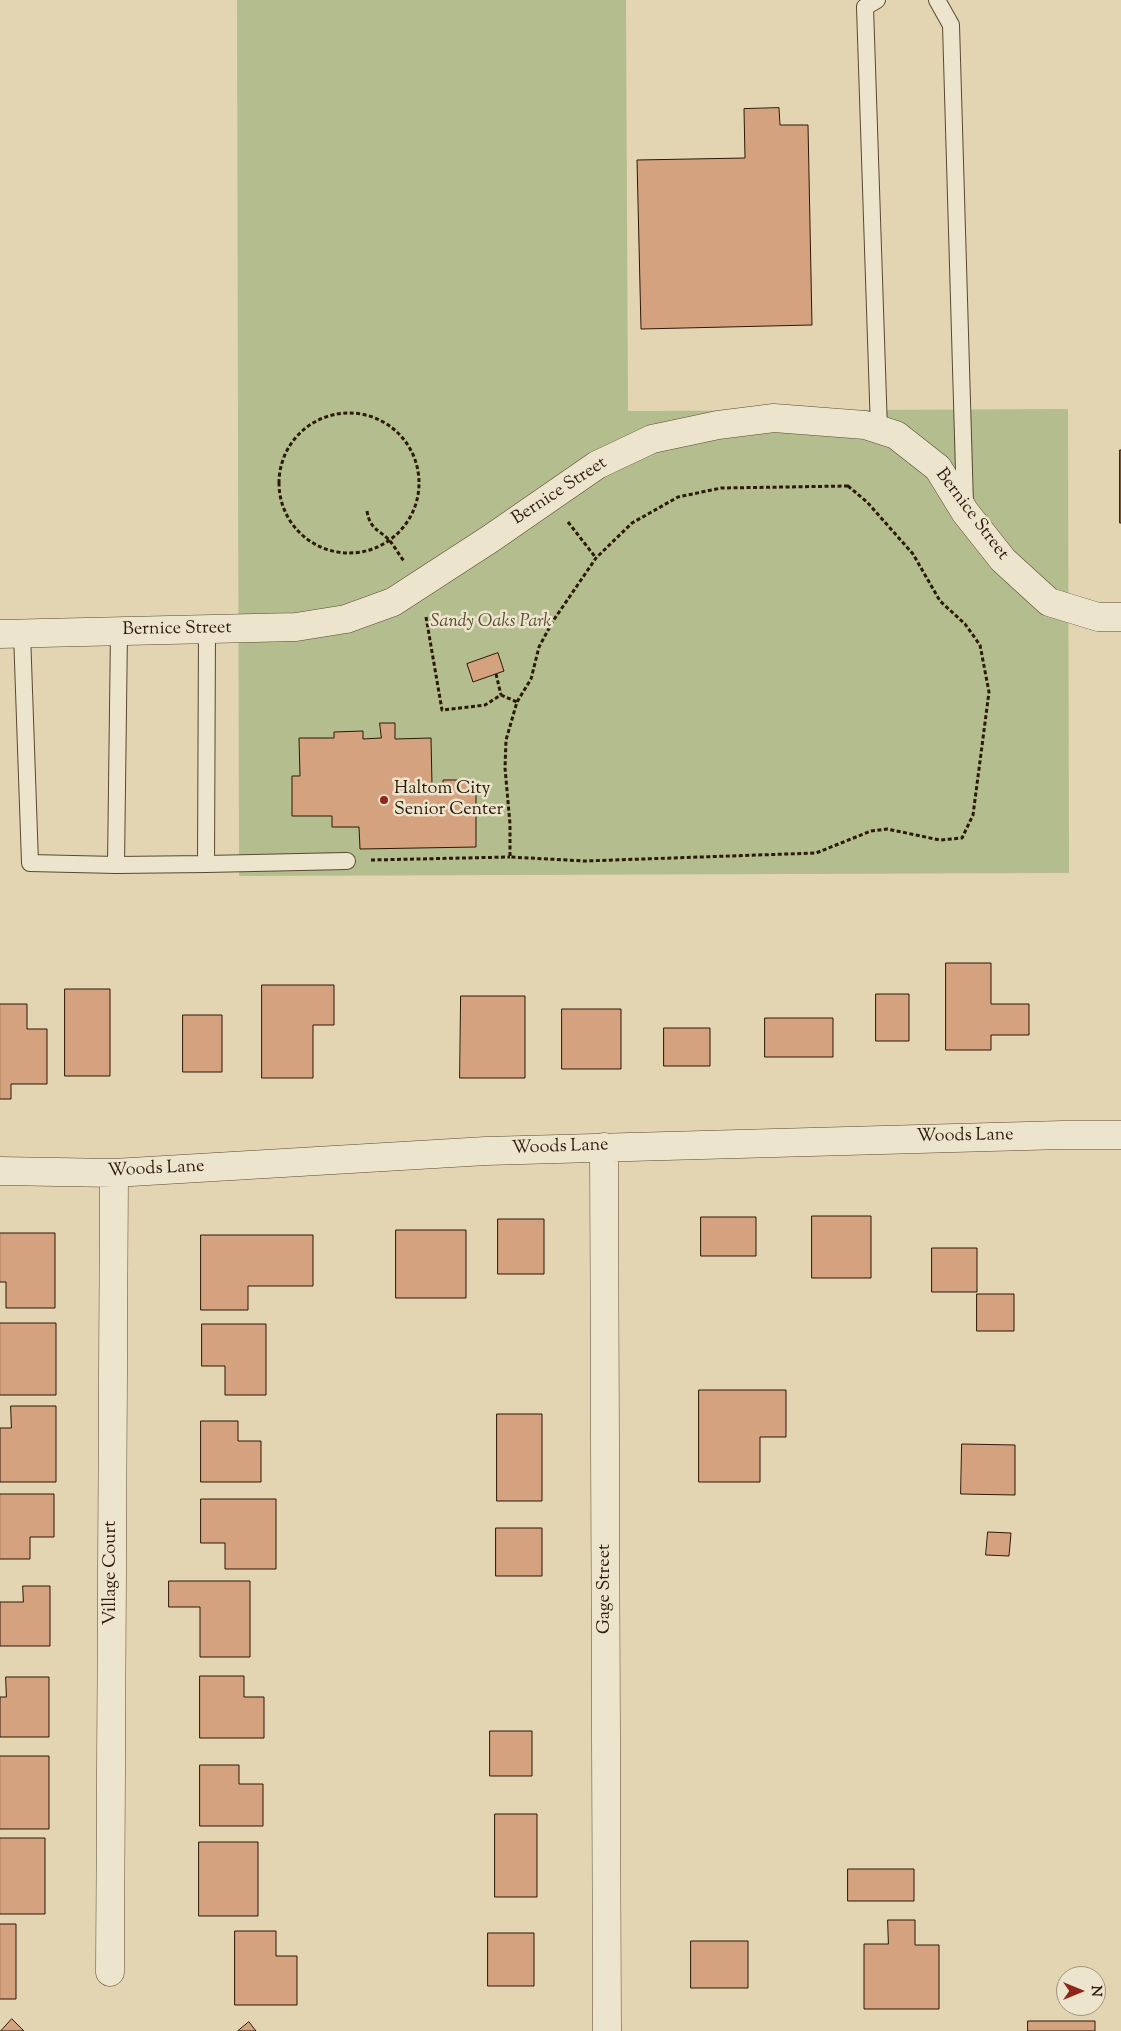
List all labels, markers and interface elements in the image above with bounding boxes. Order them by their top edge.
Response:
street label: Bernice Street [508,453,612,531]
street label: Bernice Street [930,465,1012,565]
park label: Sandy Oaks Park [431,612,551,634]
street label: Bernice Street [122,618,232,642]
place label: Haltom City Senior Center [394,779,503,822]
marker: Haltom City Senior Center [378,794,390,806]
street label: Woods Lane [916,1125,1014,1149]
street label: Woods Lane [511,1136,609,1160]
street label: Woods Lane [107,1157,205,1183]
street label: Village Court [101,1521,123,1625]
street label: Gage Street [595,1544,617,1634]
north arrow [1056,1966,1106,2016]
text: N [1085,1985,1105,1997]

